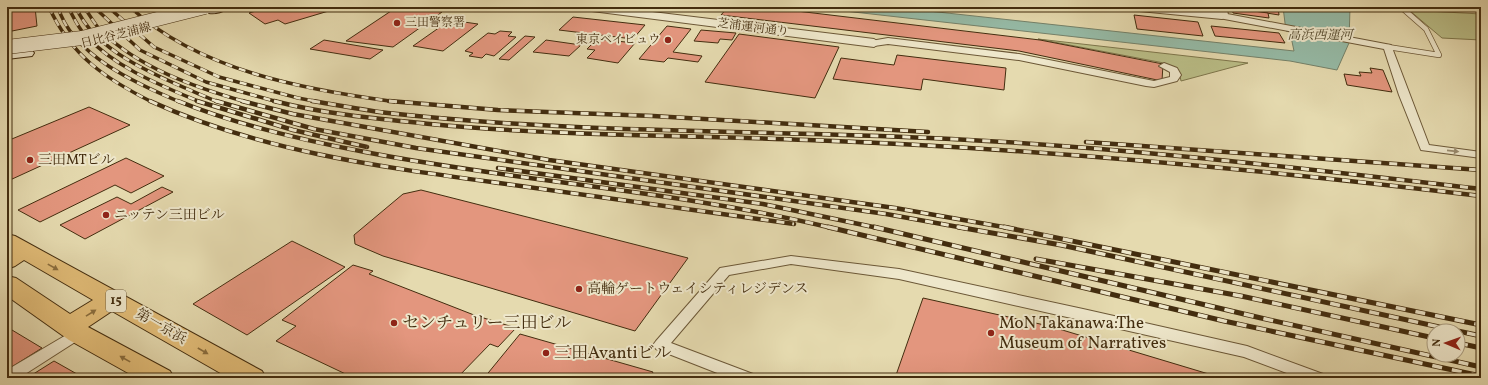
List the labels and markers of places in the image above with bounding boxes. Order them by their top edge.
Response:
place label: 三田警察署 [405,15,465,31]
marker: 三田警察署 [392,18,402,28]
place label: 東京ベイビュウ [576,32,660,48]
marker: 東京ベイビュウ [663,35,673,45]
place label: 三田MTビル [38,151,115,170]
marker: 三田MTビル [25,155,35,165]
place label: ニッテン三田ビル [114,206,225,225]
marker: ニッテン三田ビル [101,210,111,220]
place label: 高輪ゲートウェイシティレジデンス [587,280,808,299]
marker: 高輪ゲートウェイシティレジデンス [574,284,584,294]
place label: センチュリー三田ビル [402,312,572,335]
place label: MoN Takanawa:The Museum of Narratives [999,312,1166,355]
marker: センチュリー三田ビル [389,318,399,328]
marker: MoN Takanawa:The Museum of Narratives [986,328,996,338]
place label: 三田Avantiビル [554,342,672,365]
marker: 三田Avantiビル [541,348,551,358]

